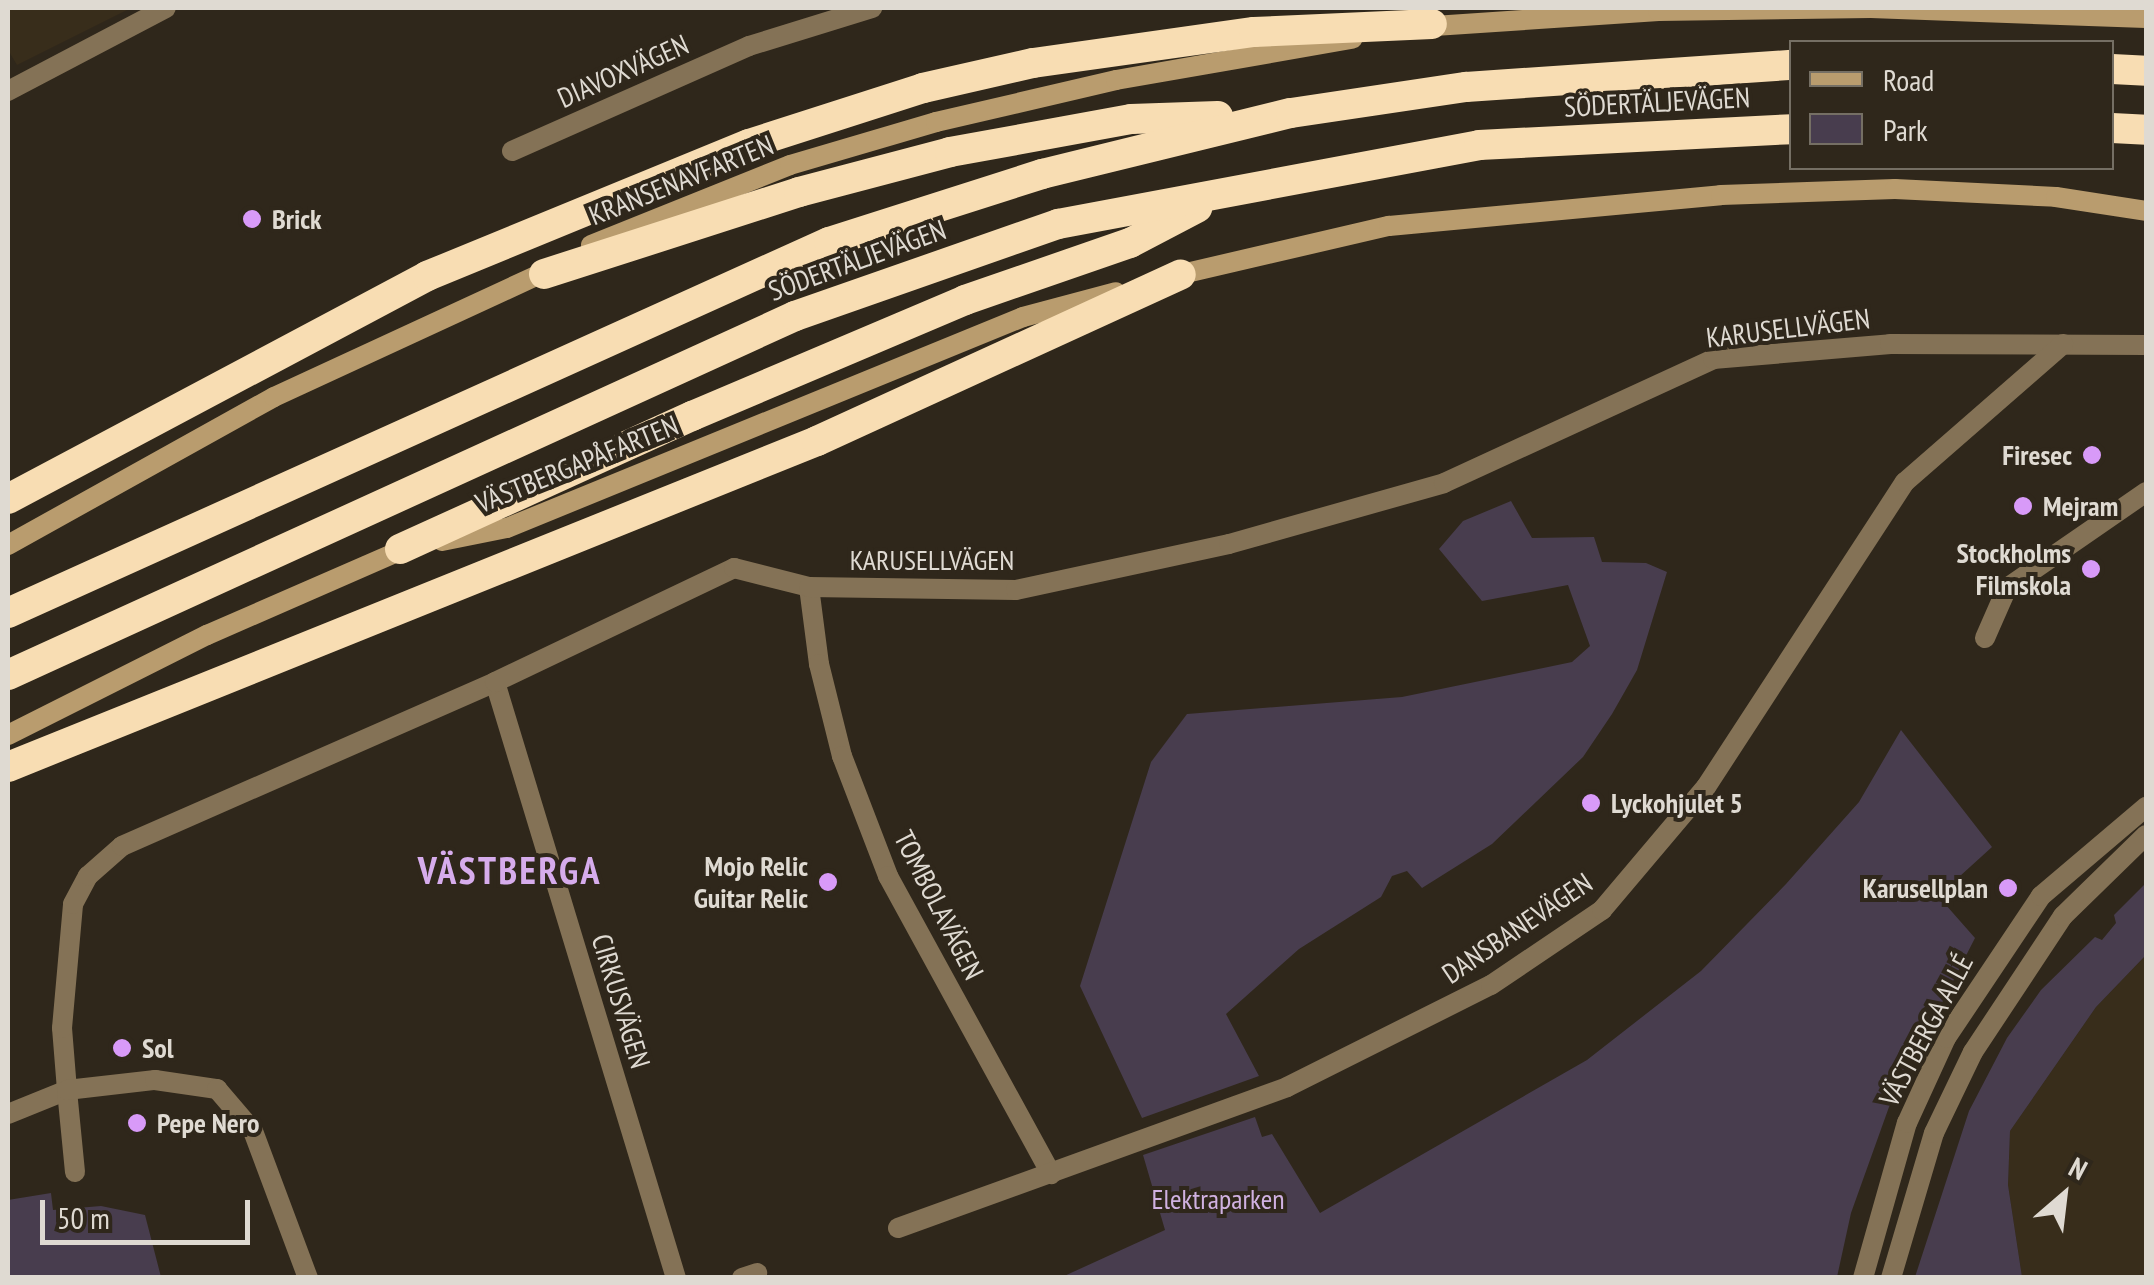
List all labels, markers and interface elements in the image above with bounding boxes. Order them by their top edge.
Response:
street label: DIAVOXVÄGEN [552,27,694,115]
legend [1789,40,2114,170]
text: Road [1883,60,1934,99]
street label: SÖDERTÄLJEVÄGEN [1563,80,1751,124]
text: Park [1883,110,1928,149]
street label: KRANSENAVFARTEN [584,128,778,232]
place label: Brick [272,202,322,236]
marker: Brick [241,208,263,230]
street label: SÖDERTÄLJEVÄGEN [764,212,950,308]
street label: KARUSELLVÄGEN [1704,301,1872,355]
street label: VÄSTBERGAPÅFARTEN [471,408,683,520]
place label: Firesec [2002,438,2072,472]
marker: Firesec [2081,444,2103,466]
place label: Mejram [2043,489,2118,523]
marker: Mejram [2012,495,2034,517]
place label: Stockholms Filmskola [1957,536,2071,602]
street label: KARUSELLVÄGEN [850,543,1014,577]
marker: Stockholms Filmskola [2080,558,2102,580]
place label: Lyckohjulet 5 [1611,786,1743,820]
marker: Lyckohjulet 5 [1580,792,1602,814]
street label: TOMBOLAVÄGEN [887,825,991,985]
district label: VÄSTBERGA [418,847,602,893]
place label: Mojo Relic Guitar Relic [694,849,808,915]
street label: DANSBANEVÄGEN [1436,866,1598,990]
marker: Mojo Relic Guitar Relic [817,871,839,893]
place label: Karusellplan [1863,871,1988,905]
marker: Karusellplan [1997,877,2019,899]
street label: CIRKUSVÄGEN [585,930,657,1072]
street label: VÄSTBERGA ALLÉ [1872,948,1980,1112]
place label: Sol [142,1031,174,1065]
marker: Sol [111,1037,133,1059]
place label: Pepe Nero [157,1106,260,1140]
marker: Pepe Nero [126,1112,148,1134]
north arrow [2014,1145,2114,1245]
text: N [2063,1148,2094,1188]
scale bar [45,1180,255,1242]
park label: Elektraparken [1151,1182,1285,1216]
text: 50 m [57,1198,110,1237]

